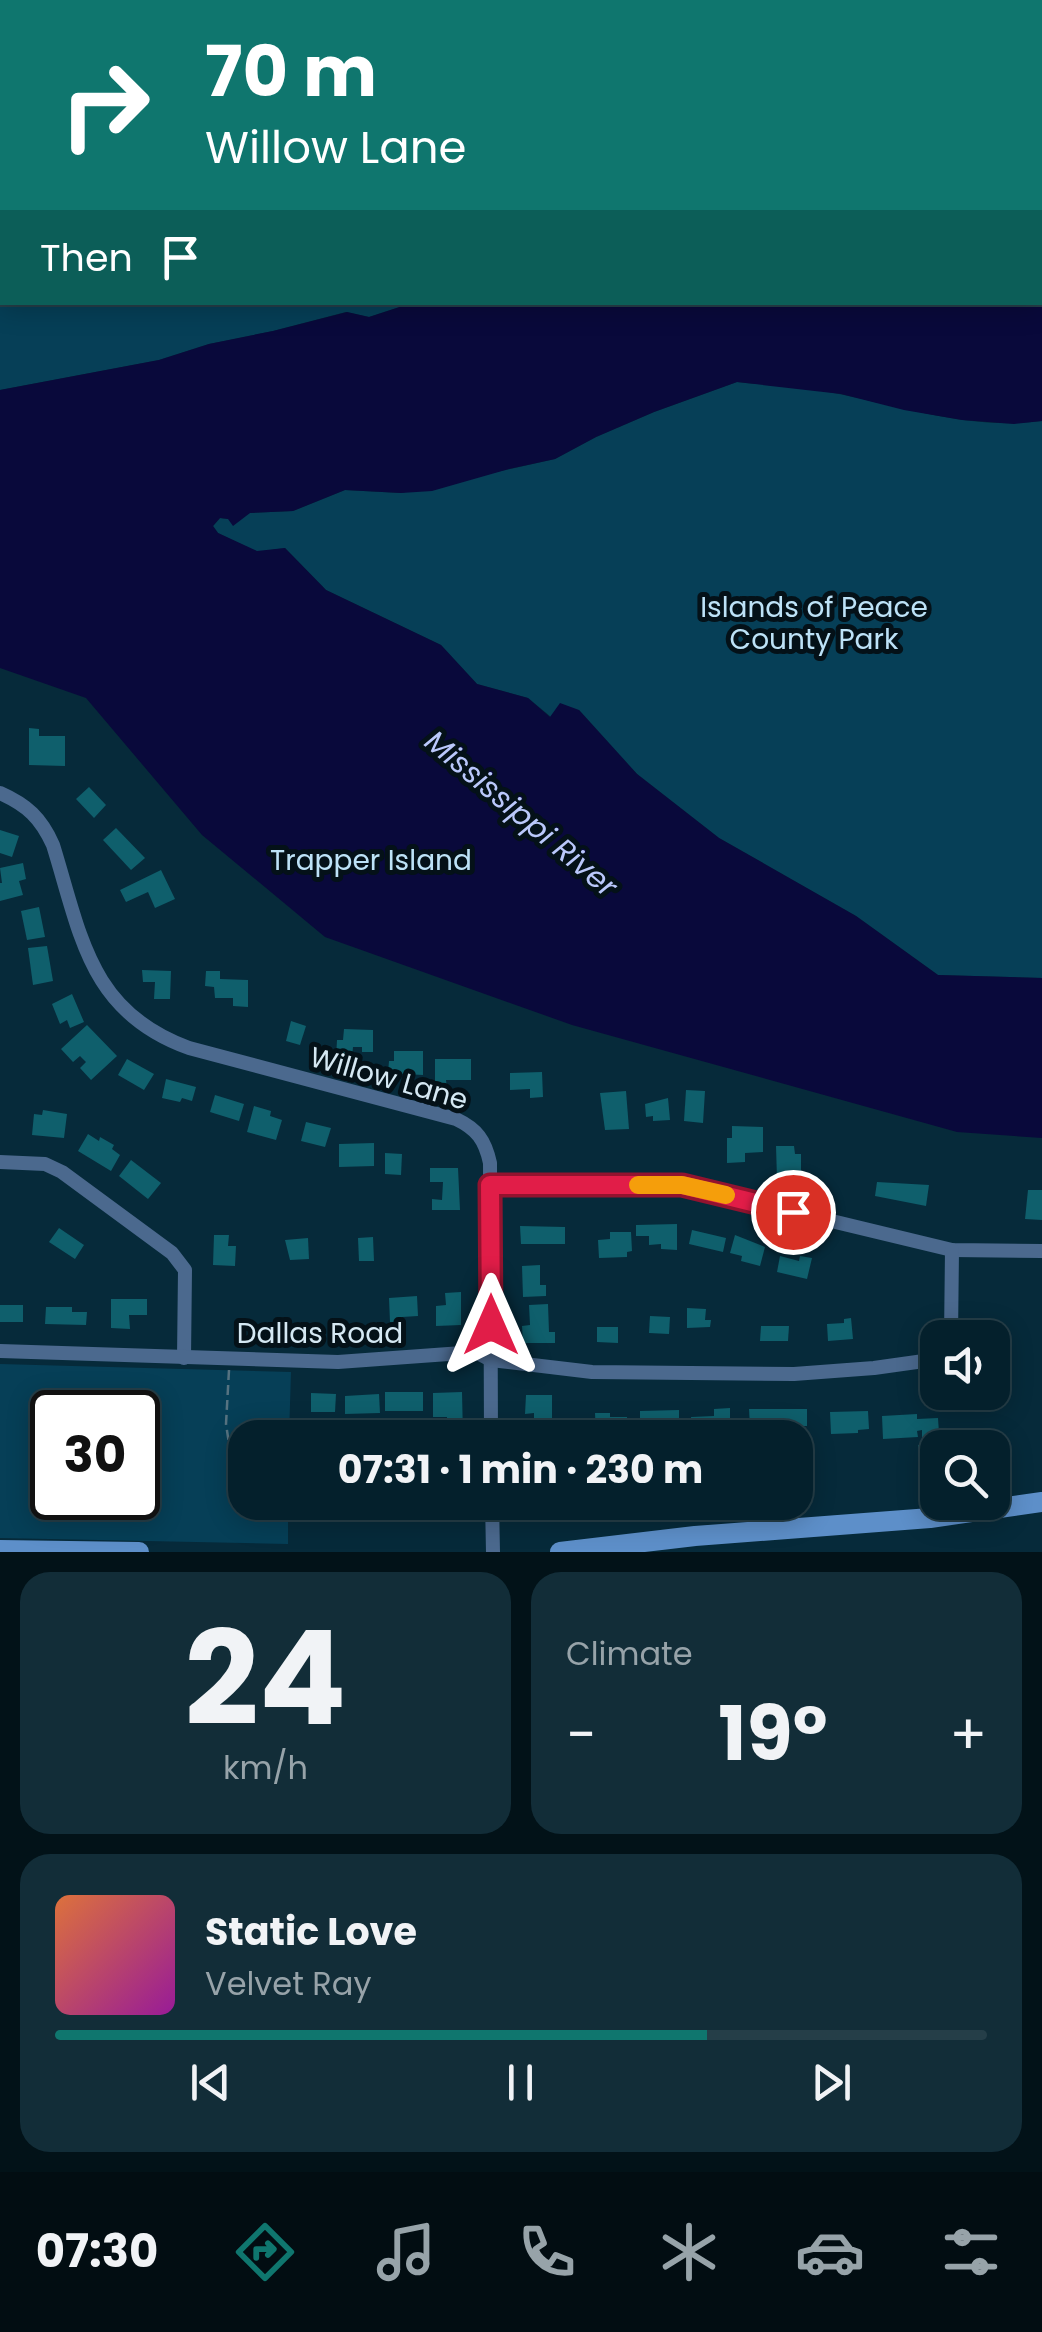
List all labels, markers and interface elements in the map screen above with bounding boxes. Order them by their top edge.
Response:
text: 70 m [205,22,377,121]
icon: right [40,40,170,170]
text: Willow Lane [205,116,466,179]
icon: arrive [153,230,208,285]
text: Then [40,231,133,284]
park label: Islands of Peace County Park [700,588,928,659]
water label: Mississippi River [416,720,628,908]
park label: Trapper Island [270,841,472,880]
street label: Willow Lane [305,1037,472,1120]
pin [751,1170,836,1255]
icon: arrive [766,1185,821,1240]
position arrow [439,1273,543,1377]
street label: Dallas Road [237,1314,403,1353]
map controls [920,1320,1010,1520]
button: sound [920,1320,1010,1410]
speed limit sign: 30 [30,1390,160,1520]
button: search [920,1430,1010,1520]
text: 07:31 · 1 min · 230 m [338,1443,703,1496]
text: 24 [184,1587,347,1770]
text: Climate [566,1631,693,1676]
text: 19° [718,1681,827,1786]
text: − [566,1696,596,1773]
text: + [949,1696,987,1773]
text: km/h [223,1745,308,1790]
text: Static Love [205,1905,417,1958]
text: Velvet Ray [205,1961,371,2006]
icon: previous [183,2055,238,2110]
icon: pause [493,2055,548,2110]
icon: next [804,2055,859,2110]
icon: directions [230,2217,300,2287]
icon: music [371,2217,441,2287]
icon: phone [512,2217,582,2287]
icon: climate [654,2217,724,2287]
icon: car [795,2217,865,2287]
icon: filters [936,2217,1006,2287]
text: 07:30 [36,2220,158,2283]

